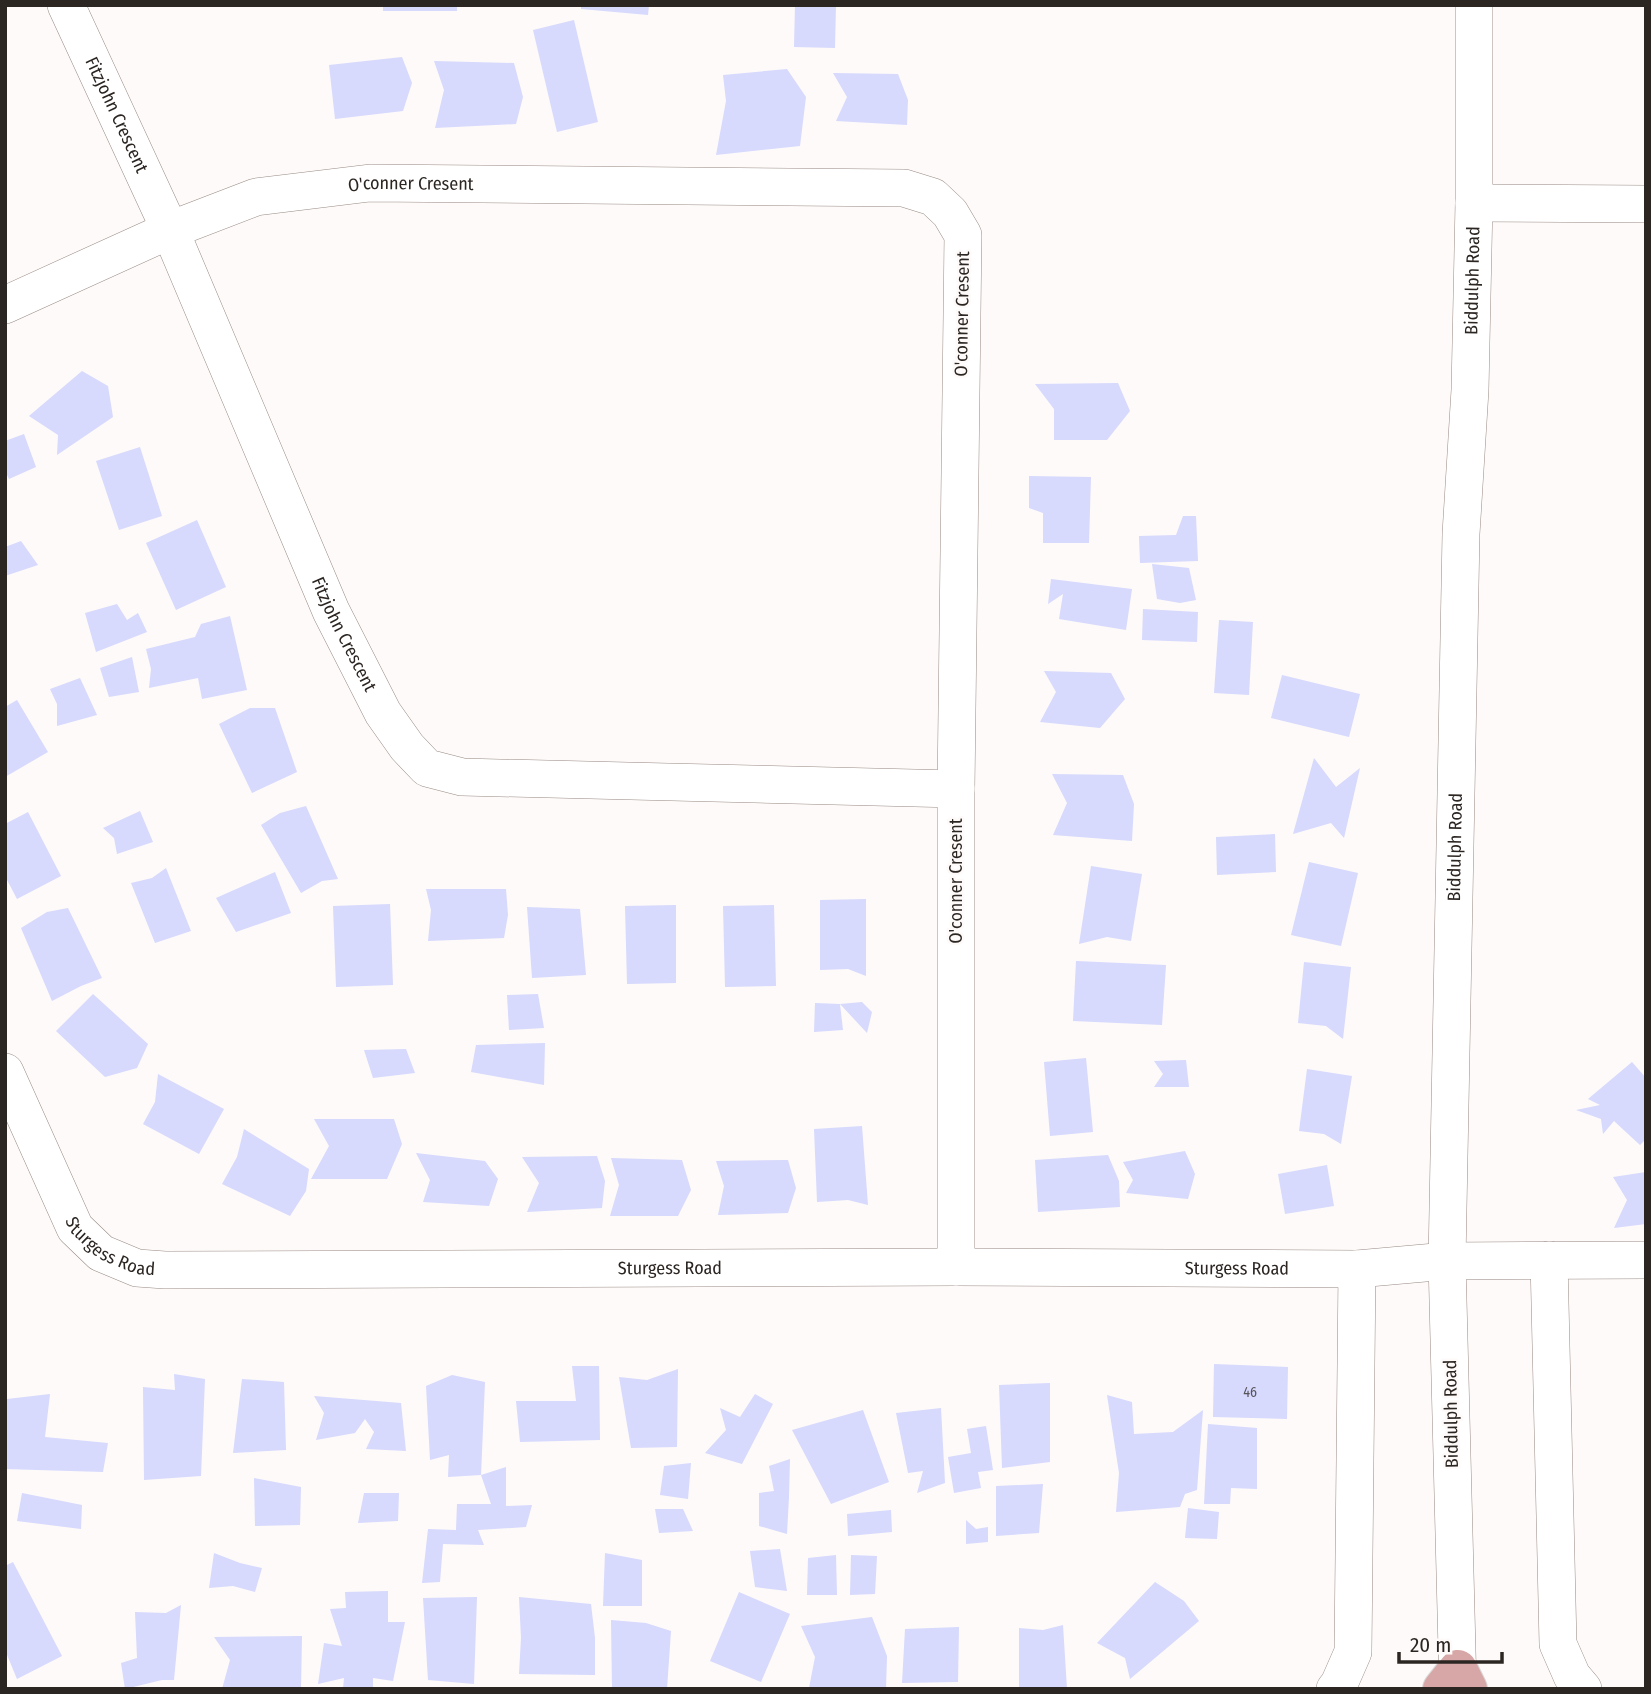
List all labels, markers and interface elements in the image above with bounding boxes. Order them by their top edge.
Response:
street label: Fitzjohn Crescent [81,53,153,176]
street label: O'conner Cresent [347,172,474,197]
street label: Biddulph Road [1460,226,1484,335]
street label: O'conner Cresent [950,251,974,377]
street label: Fitzjohn Crescent [307,574,381,695]
street label: Biddulph Road [1443,793,1467,902]
street label: O'conner Cresent [945,818,967,944]
street label: Sturgess Road [60,1213,156,1280]
street label: Sturgess Road [618,1257,722,1279]
street label: Sturgess Road [1185,1257,1289,1280]
street label: Biddulph Road [1439,1360,1463,1468]
house number: 46 [1243,1384,1257,1401]
scale bar [1399,1620,1502,1664]
text: 20 m [1410,1632,1451,1658]

